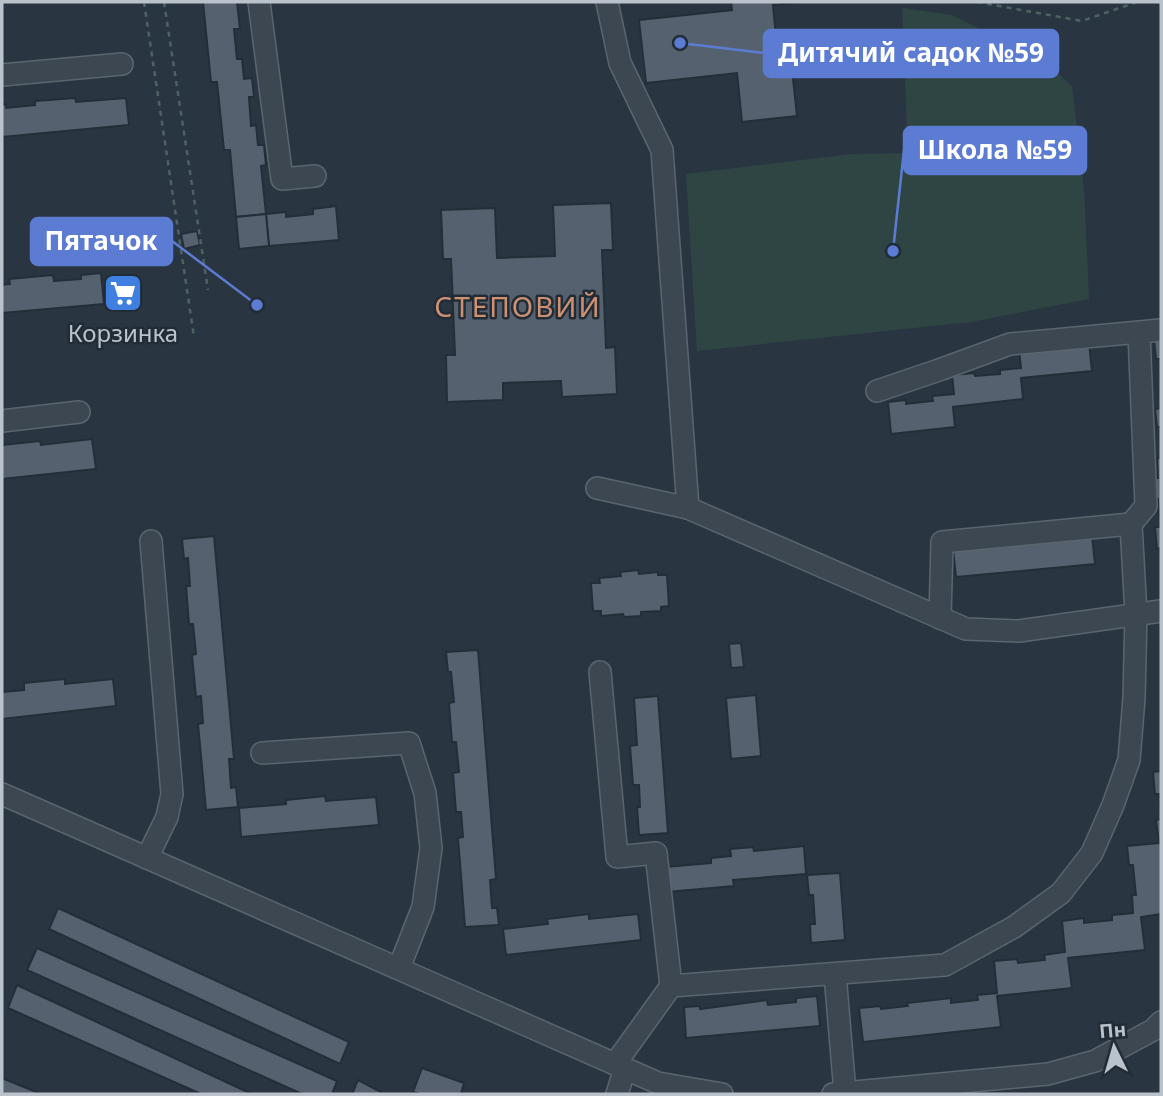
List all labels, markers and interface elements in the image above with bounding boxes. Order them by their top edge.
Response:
callout: Дитячий садок №59 [764,30,1058,77]
text: Дитячий садок №59 [778,34,1044,70]
callout: Школа №59 [904,127,1086,174]
text: Школа №59 [918,131,1072,167]
callout: Пятачок [31,218,172,265]
text: Пятачок [45,222,157,258]
supermarket icon: Корзинка [102,272,144,314]
district label: СТЕПОВИЙ [434,287,602,325]
place label: Корзинка [68,316,178,349]
north arrow [1079,1012,1149,1082]
text: Пн [1098,1016,1127,1044]

